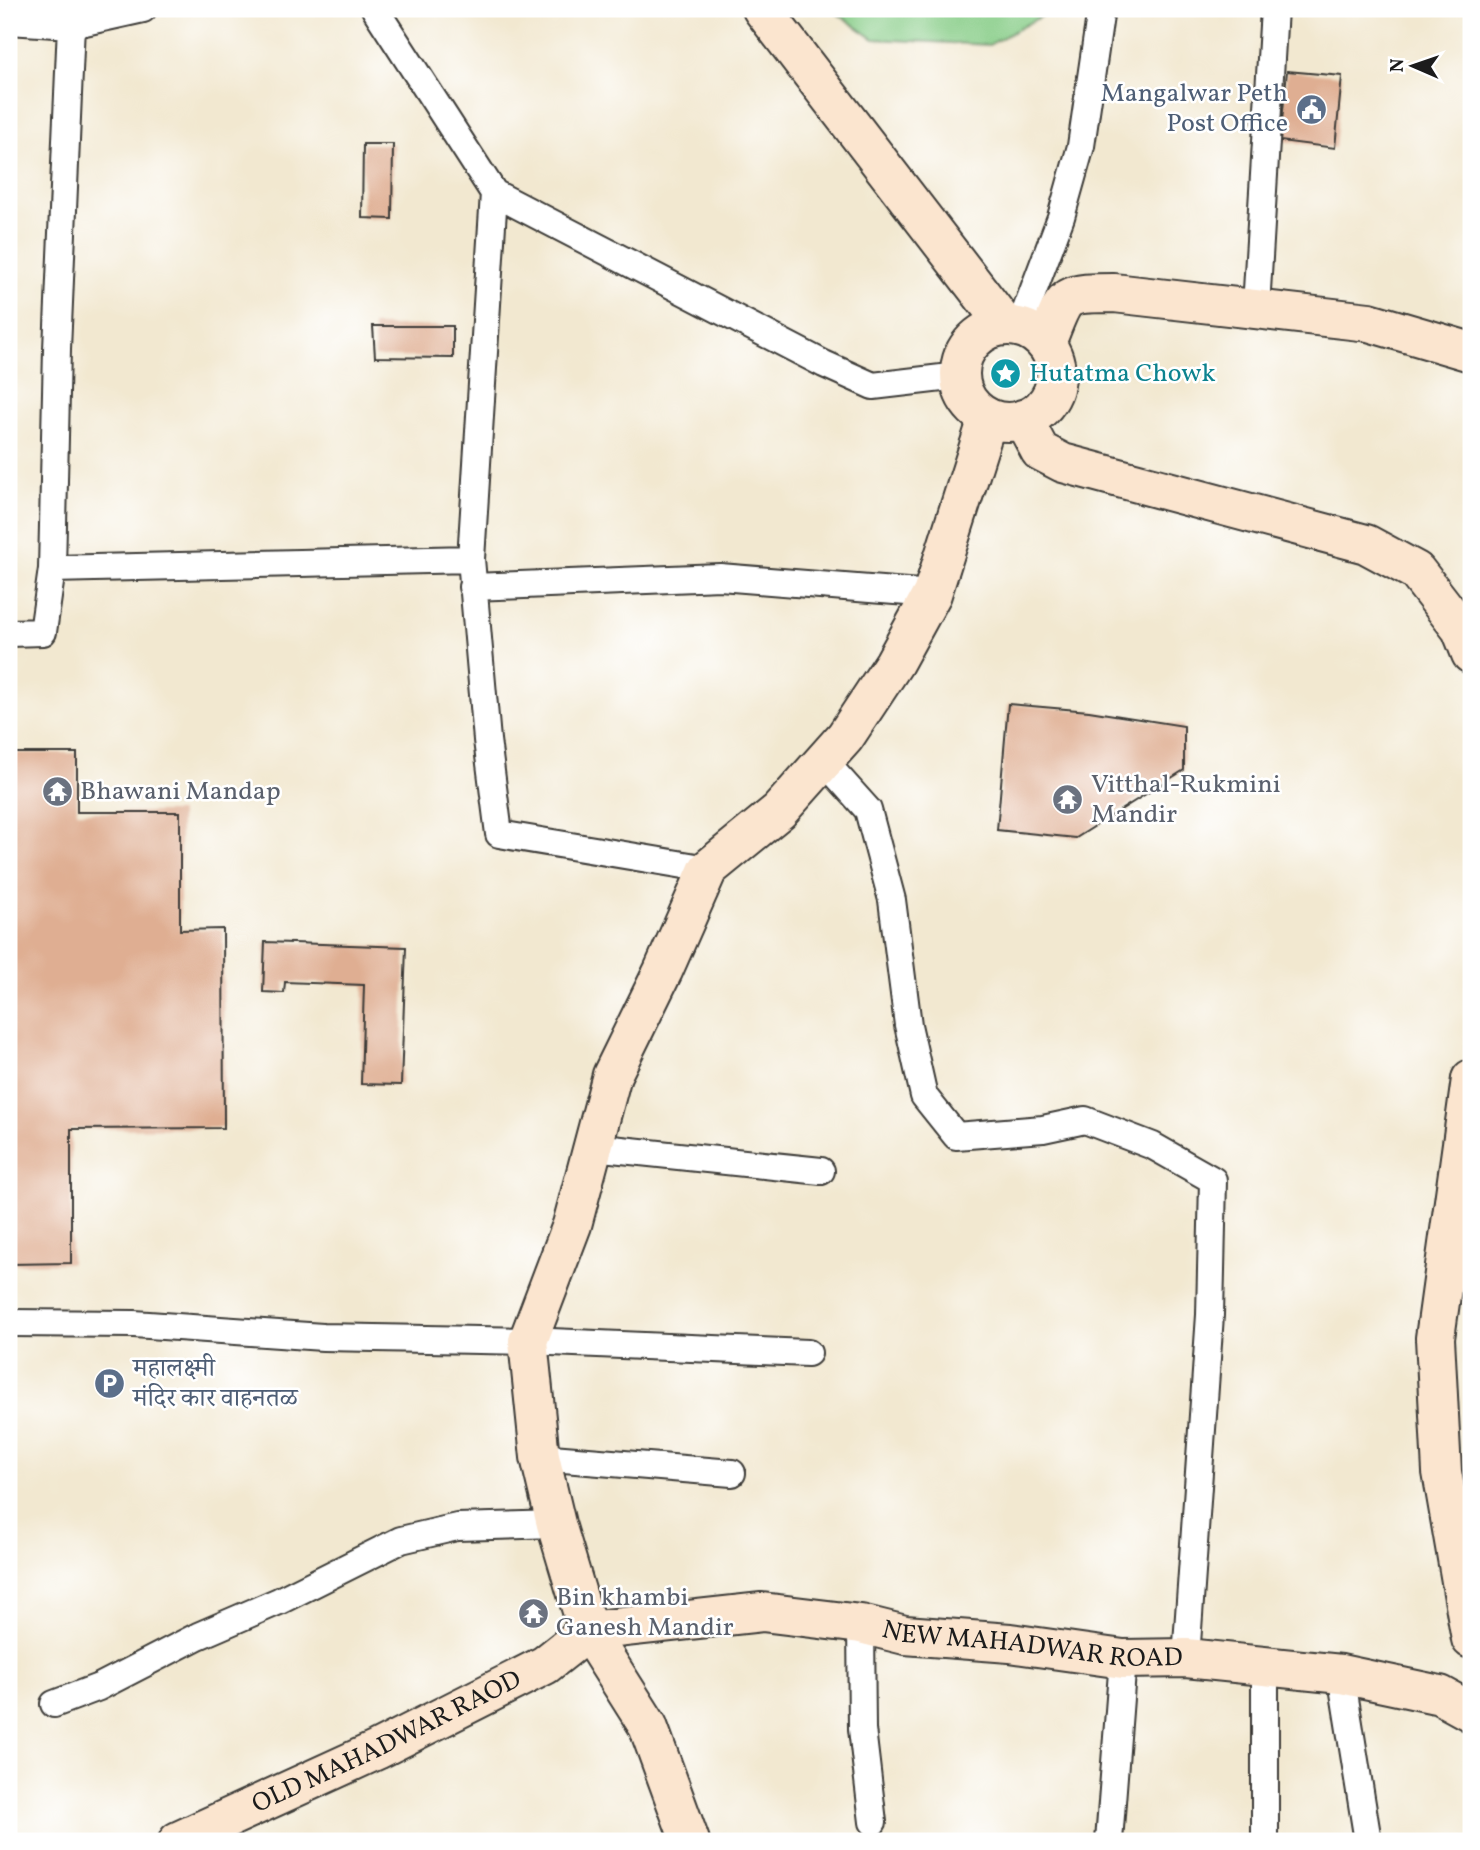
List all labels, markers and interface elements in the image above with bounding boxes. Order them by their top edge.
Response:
north arrow [1378,32,1448,102]
text: N [1385,58,1411,73]
place label: Mangalwar Peth Post Office [1101,76,1288,142]
public building icon: Mangalwar Peth Post Office [1294,92,1328,126]
place label: Hutatma Chowk [1029,356,1216,392]
place icon: Hutatma Chowk [989,357,1023,391]
place label: Vitthal-Rukmini Mandir [1091,767,1281,833]
place label: Bhawani Mandap [80,774,281,810]
temple icon: Bhawani Mandap [40,775,74,809]
temple icon: Vitthal-Rukmini Mandir [1051,783,1085,817]
place label: महालक्ष्मी मंदिर कार वाहनतळ [131,1351,299,1417]
parking icon: महालक्ष्मी मंदिर कार वाहनतळ [93,1367,127,1401]
place label: Bin khambi Ganesh Mandir [556,1580,734,1646]
temple icon: Bin khambi Ganesh Mandir [516,1596,550,1630]
street label: NEW MAHADWAR ROAD [878,1612,1183,1678]
street label: OLD MAHADWAR RAOD [246,1662,528,1823]

